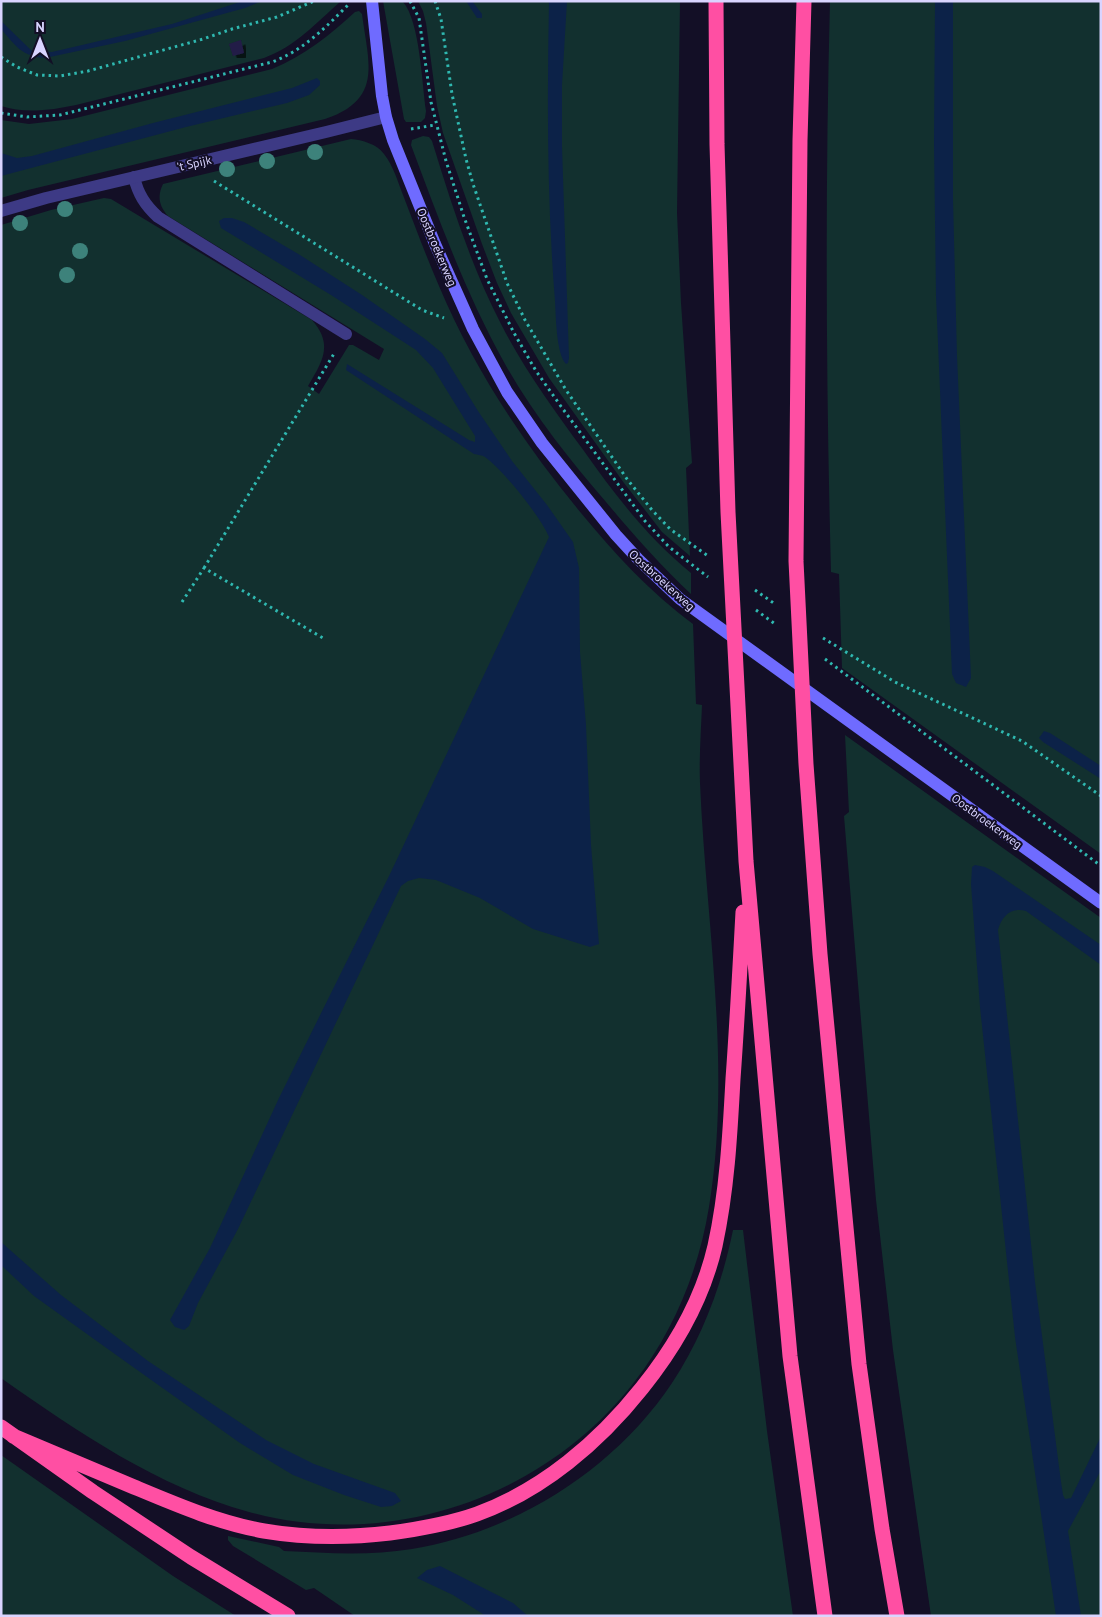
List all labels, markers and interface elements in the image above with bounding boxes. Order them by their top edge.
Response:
north arrow [15,15,65,65]
text: N [35,18,45,36]
street label: 't Spijk [175,152,213,174]
street label: Oostbroekerweg [414,206,460,288]
street label: Oostbroekerweg [626,546,698,614]
street label: Oostbroekerweg [949,790,1025,852]

